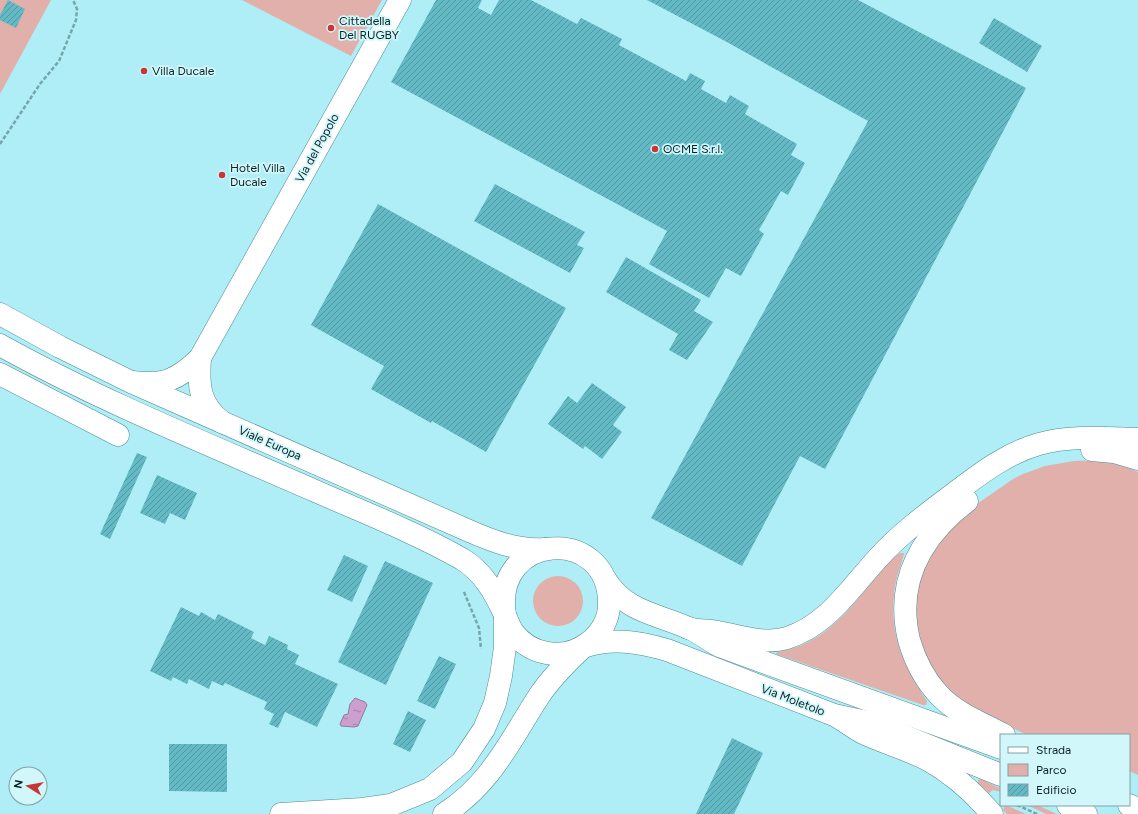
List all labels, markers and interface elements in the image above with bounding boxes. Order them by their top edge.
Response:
place label: Cittadella Del RUGBY [339,14,400,42]
marker: Cittadella Del RUGBY [326,23,336,33]
place label: Villa Ducale [152,64,215,78]
marker: Villa Ducale [139,66,149,76]
street label: Via del Popolo [292,111,342,185]
place label: OCME S.r.l. [663,142,723,156]
marker: OCME S.r.l. [650,144,660,154]
place label: Hotel Villa Ducale [230,161,285,189]
marker: Hotel Villa Ducale [217,170,227,180]
street label: Viale Europa [236,423,304,463]
street label: Via Moletolo [759,681,827,719]
legend [1000,734,1130,806]
text: Strada [1036,743,1071,757]
text: Parco [1036,763,1066,777]
north arrow [8,766,48,806]
text: N [11,779,26,790]
text: Edificio [1036,783,1076,797]

